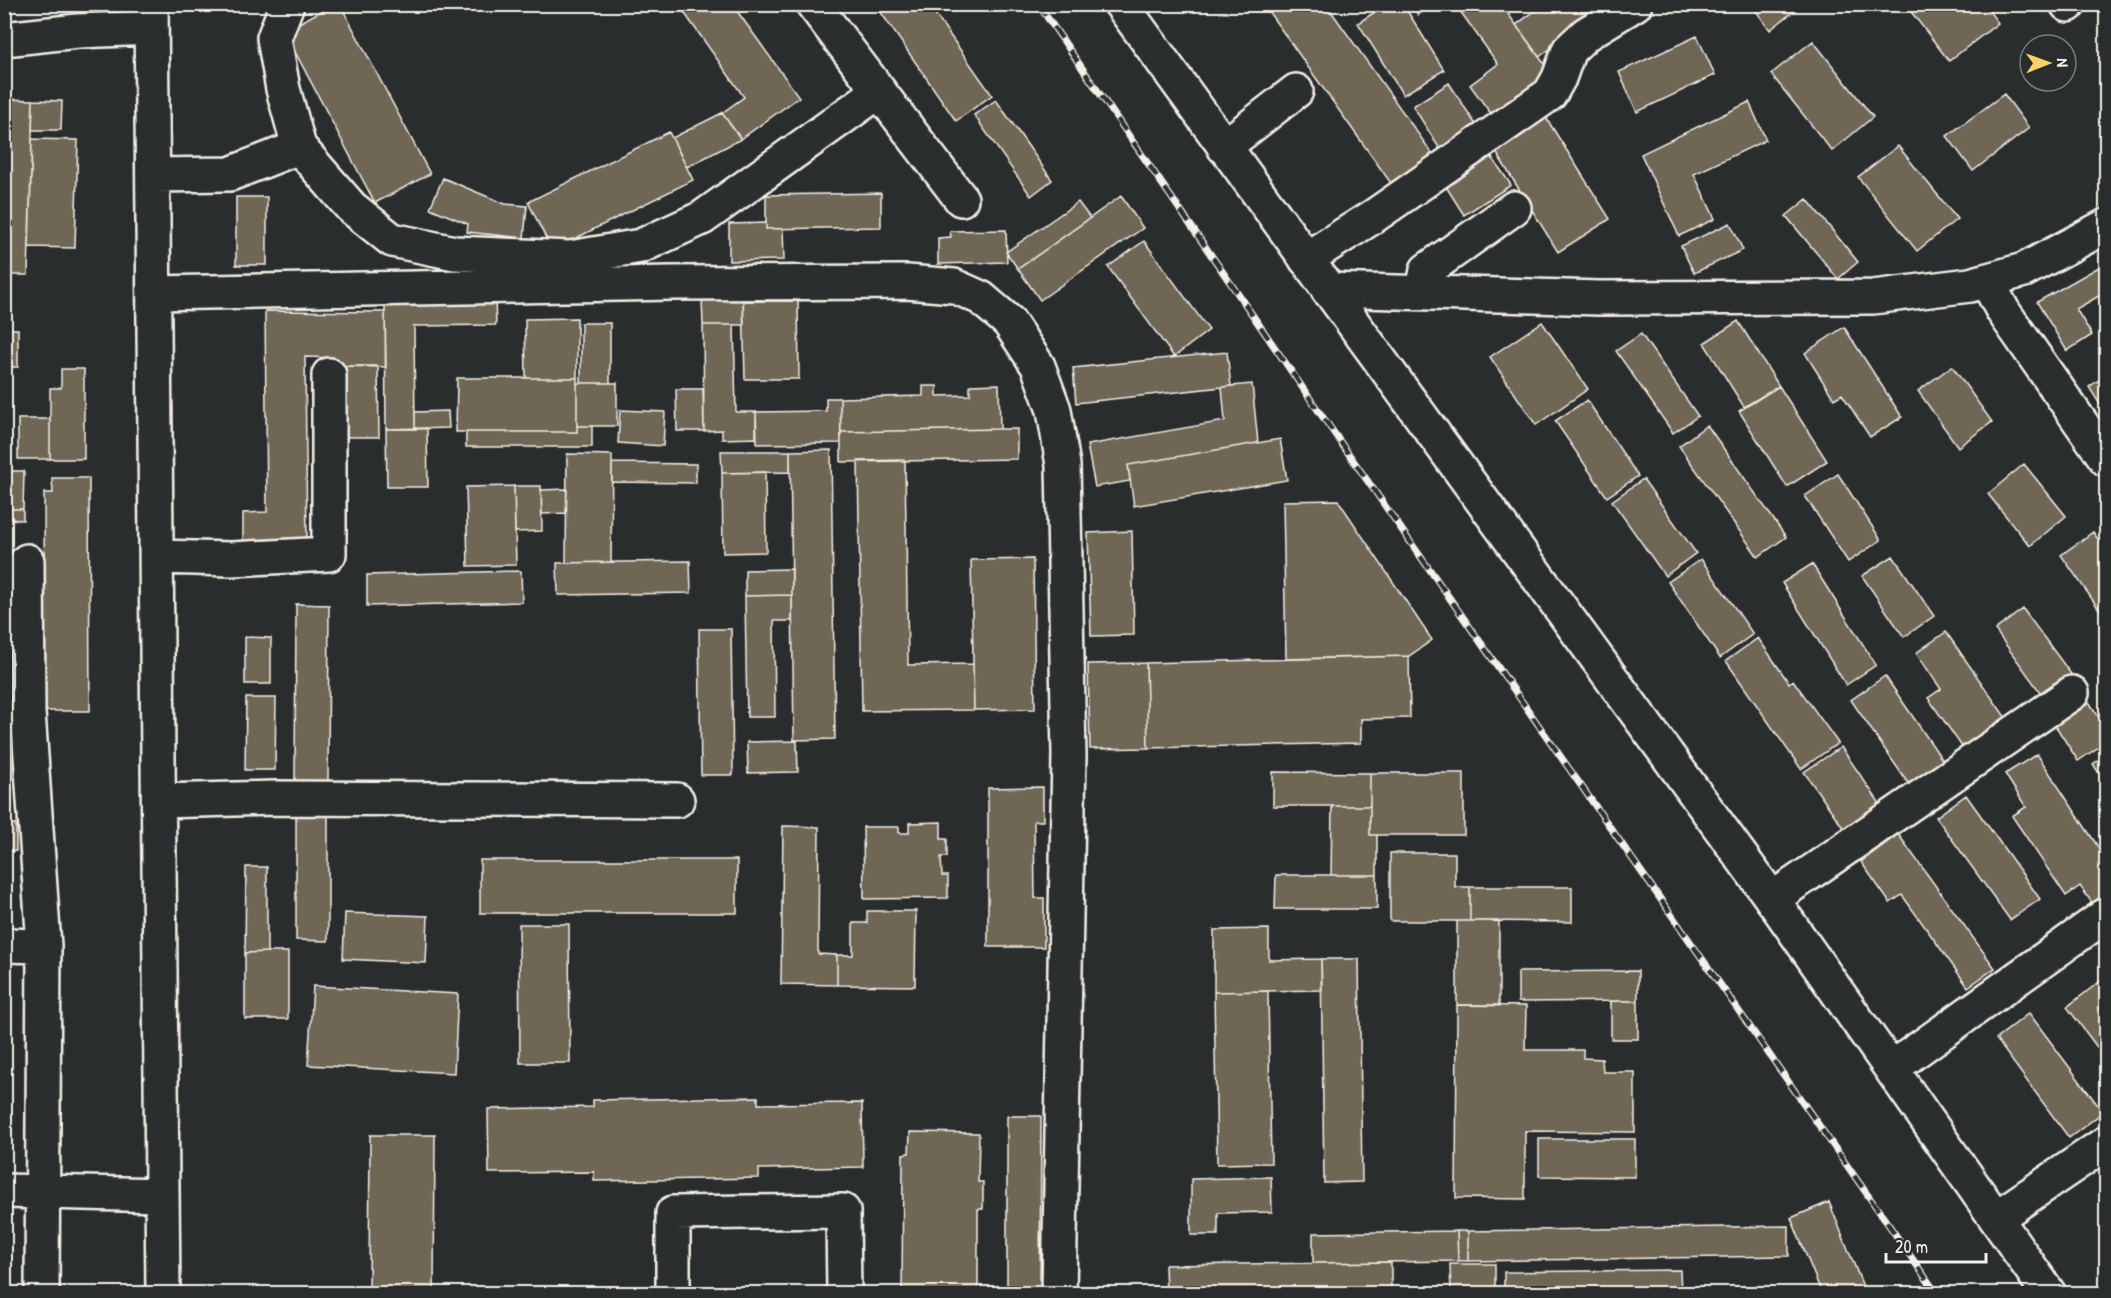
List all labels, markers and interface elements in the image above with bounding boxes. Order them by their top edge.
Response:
north arrow [2018,33,2078,93]
text: N [2052,58,2074,68]
scale bar [1886,1226,1986,1264]
text: 20 m [1895,1234,1928,1259]

